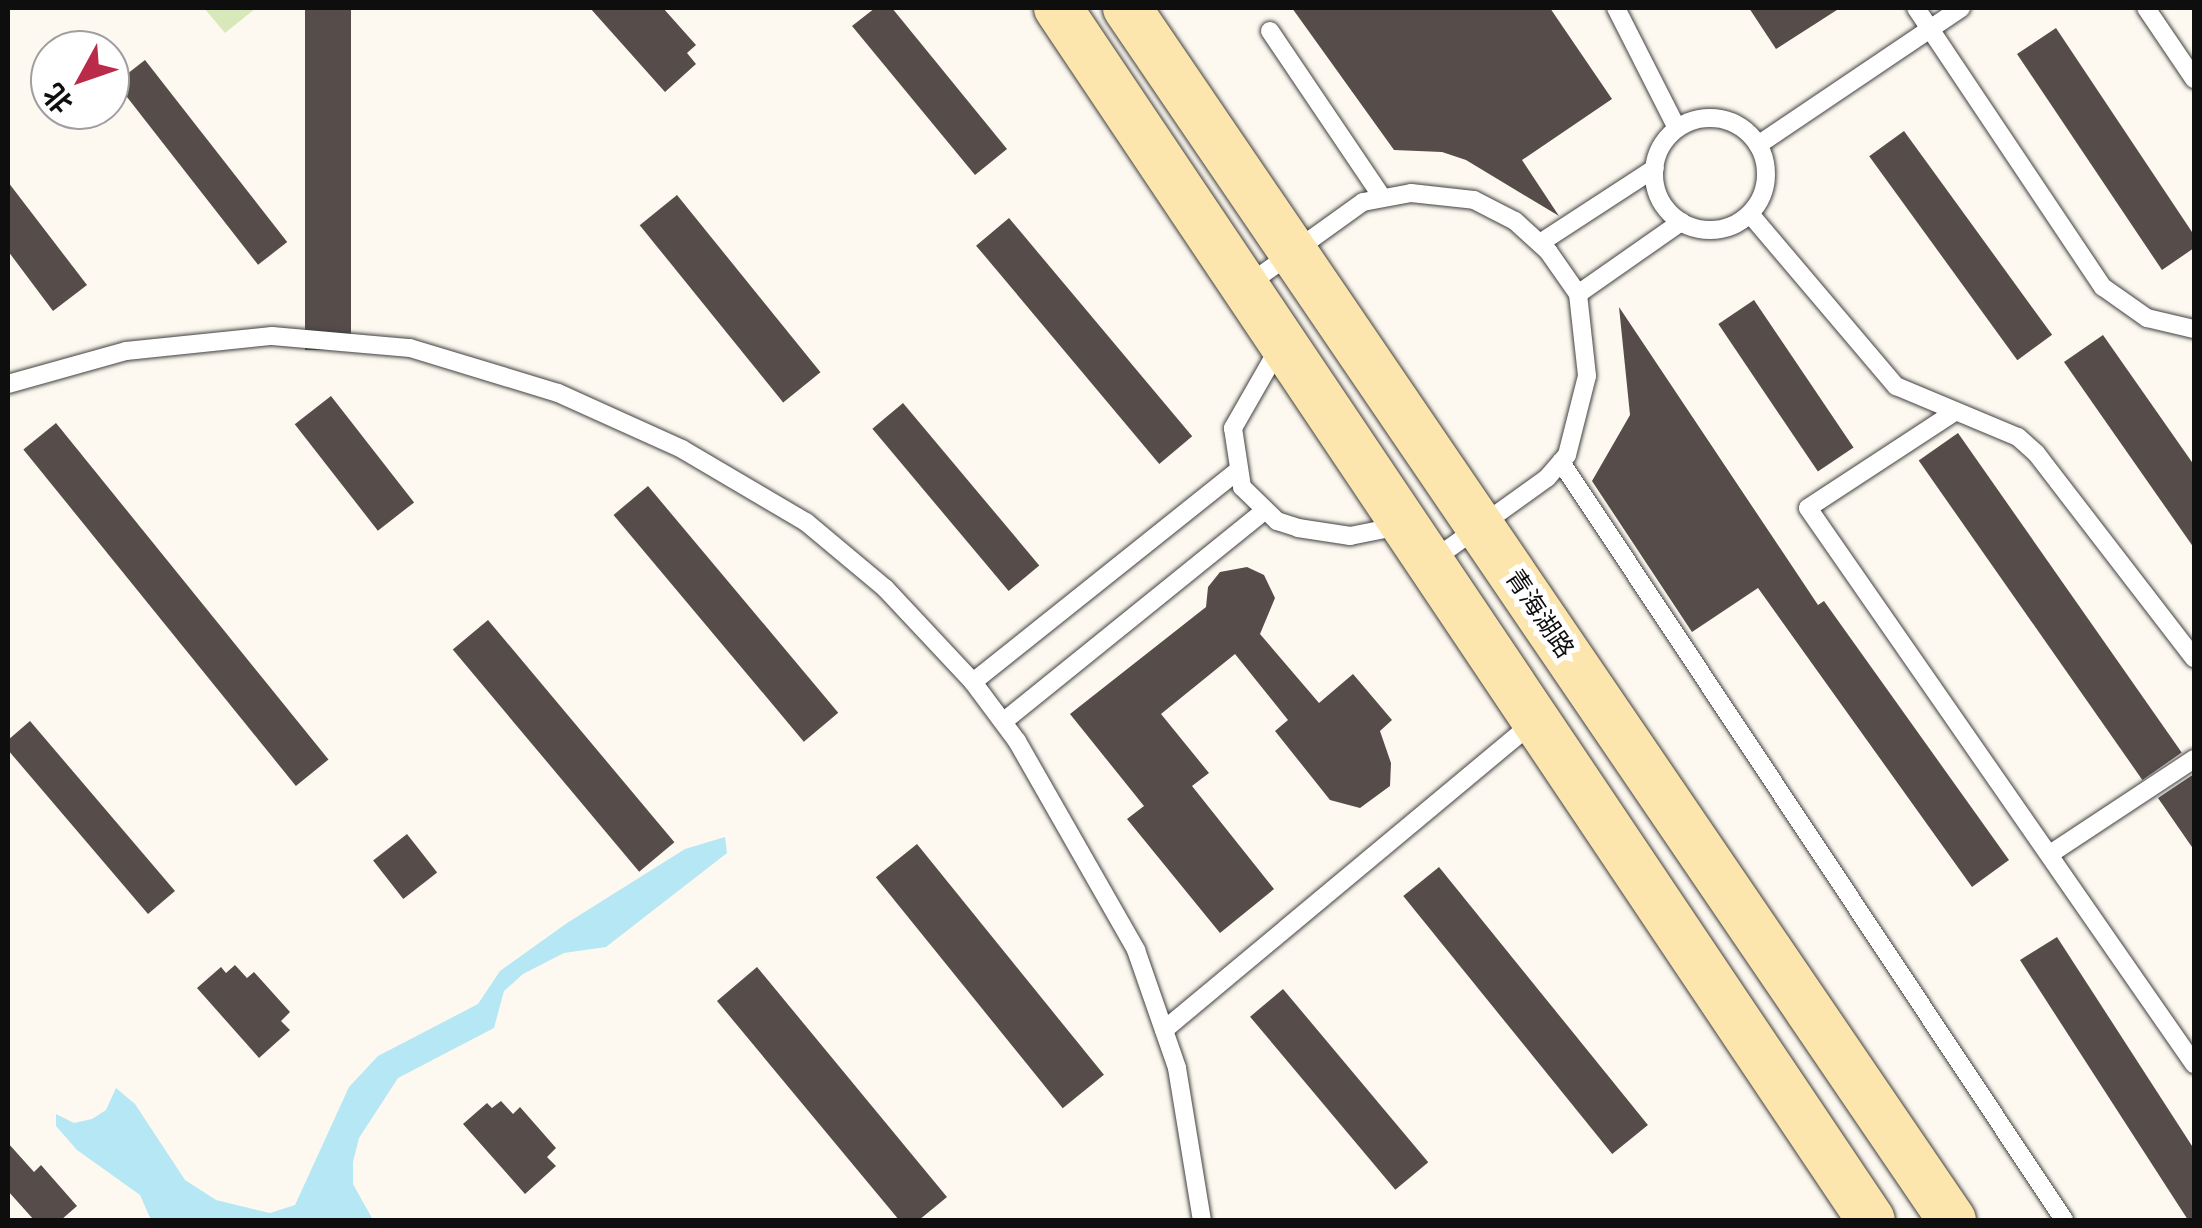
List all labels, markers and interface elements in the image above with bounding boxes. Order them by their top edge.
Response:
north arrow [30,30,130,130]
text: 北 [37,78,79,119]
street label: 青海湖路 [1499,564,1579,664]

